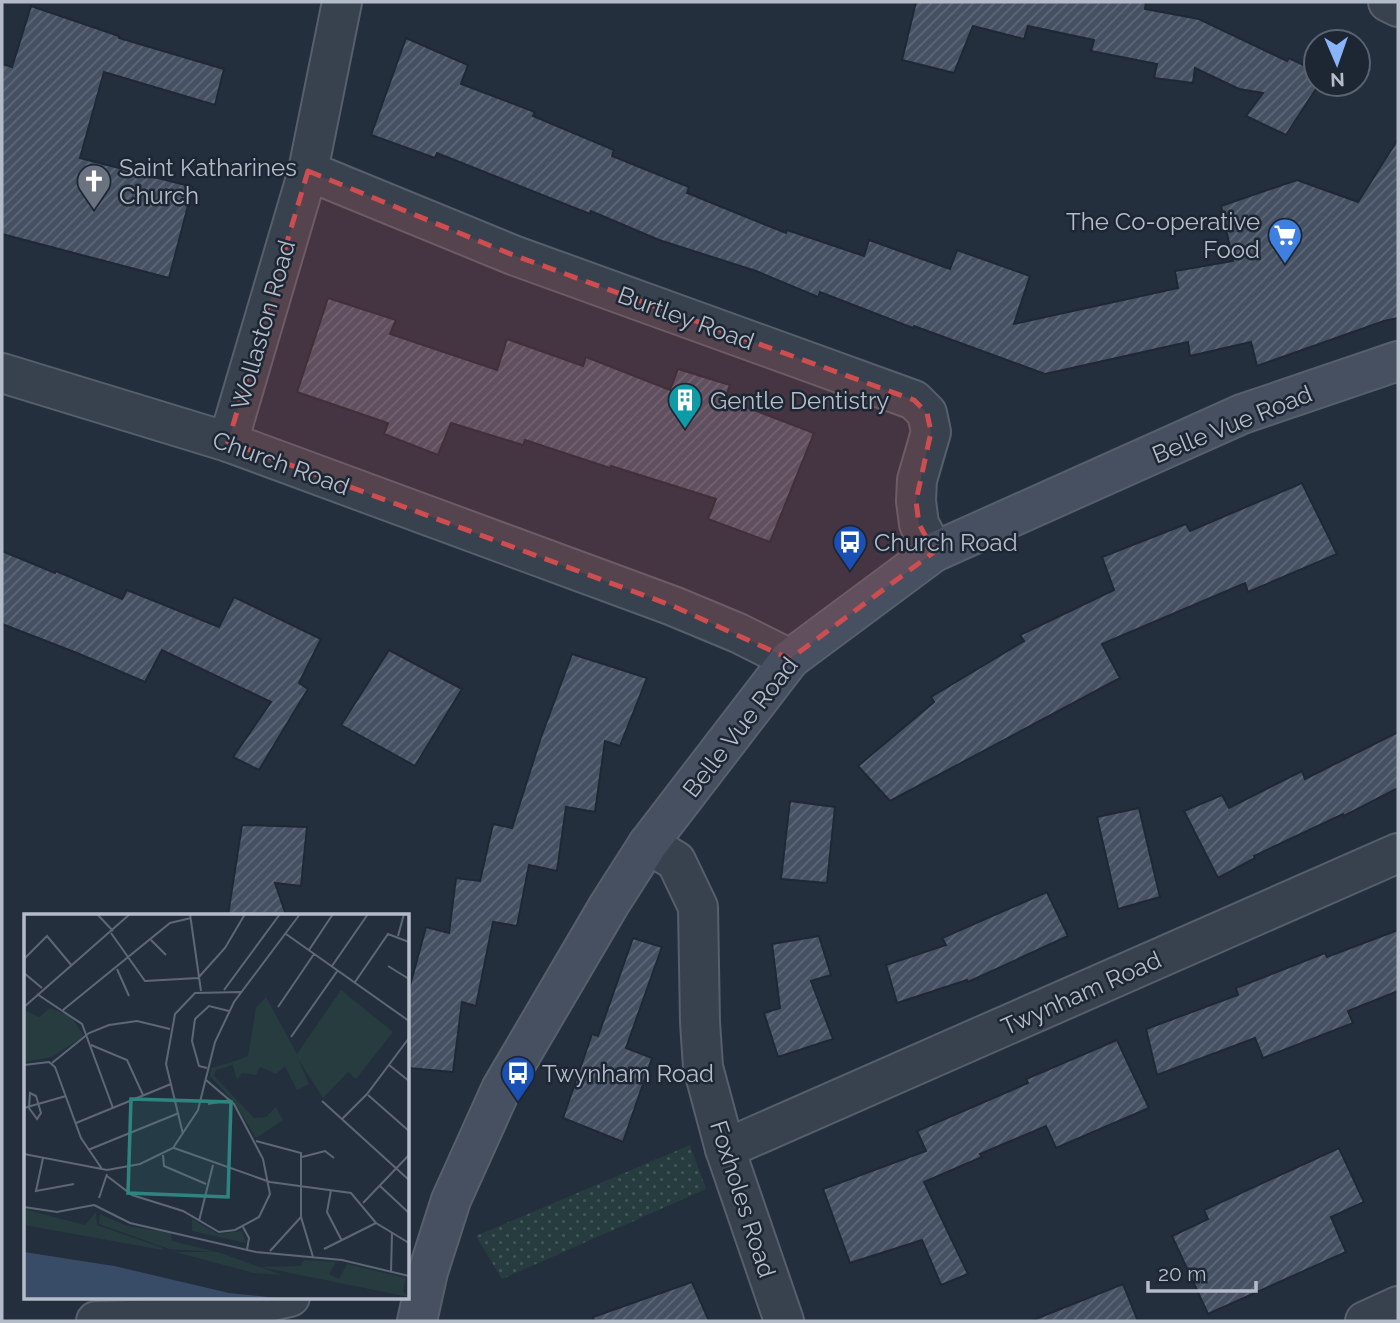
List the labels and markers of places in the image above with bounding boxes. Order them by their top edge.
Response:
place label: Saint Katharines Church [119,153,297,210]
church icon: Saint Katharines Church [75,162,113,211]
place label: The Co-operative Food [1066,207,1260,264]
supermarket icon: The Co-operative Food [1266,216,1304,265]
building icon: Gentle Dentistry [666,381,704,430]
place label: Gentle Dentistry [710,386,889,415]
bus stop icon: Church Road [831,523,869,572]
place label: Church Road [874,528,1018,557]
bus stop icon: Twynham Road [499,1054,537,1103]
place label: Twynham Road [542,1059,714,1088]

